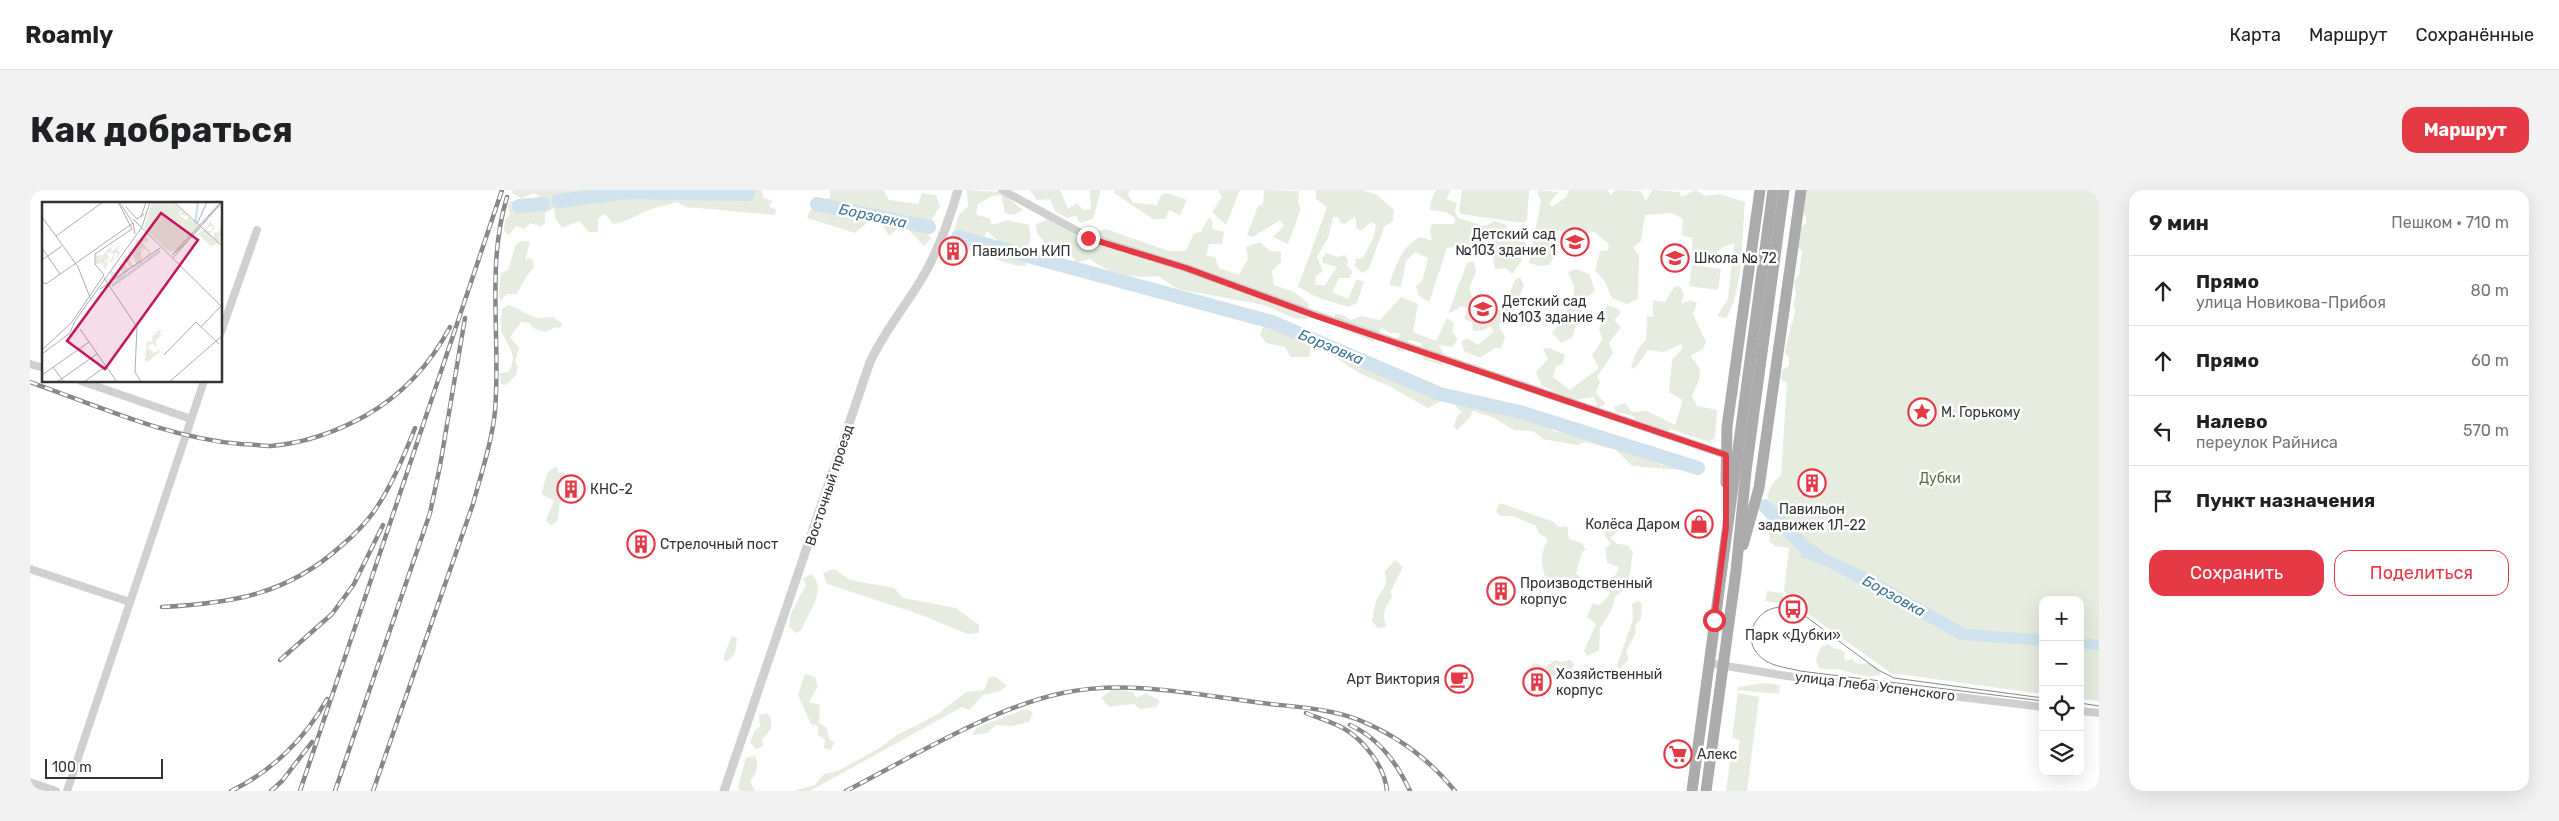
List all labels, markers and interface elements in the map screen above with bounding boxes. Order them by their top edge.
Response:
text: Roamly [25,21,113,49]
text: Карта [2230,24,2281,46]
text: Маршрут [2309,24,2388,46]
text: Сохранённые [2416,24,2534,46]
button: Маршрут [2402,107,2529,153]
text: Как добраться [30,109,293,151]
water label: Борзовка [838,200,909,232]
inset map [42,202,222,382]
text: 9 мин [2149,210,2209,235]
text: Пешком · 710 m [2391,213,2509,232]
place label: Детский сад №103 здание 1 [1455,226,1556,259]
route end [1077,227,1100,250]
school or university icon: Детский сад №103 здание 1 [1560,227,1590,257]
building icon: Павильон КИП [938,236,968,266]
place label: Павильон КИП [972,243,1071,260]
school or university icon: Школа № 72 [1660,243,1690,273]
place label: Школа № 72 [1694,250,1777,267]
text: Прямо [2196,270,2259,293]
icon: ahead [2149,277,2177,305]
text: 80 m [2471,281,2509,300]
place label: Детский сад №103 здание 4 [1502,293,1606,326]
text: улица Новикова-Прибоя [2196,293,2386,312]
school or university icon: Детский сад №103 здание 4 [1468,294,1498,324]
water label: Борзовка [1296,325,1366,369]
icon: ahead [2149,347,2177,375]
text: Прямо [2196,349,2259,372]
text: 60 m [2471,351,2509,370]
place icon: М. Горькому [1907,397,1937,427]
place label: М. Горькому [1941,404,2021,421]
text: Налево [2196,410,2268,433]
icon: left [2149,417,2177,445]
text: 570 m [2463,421,2509,440]
street label: Восточный проезд [802,422,857,548]
text: переулок Райниса [2196,433,2338,452]
building icon: Павильон задвижек 1Л-22 [1797,468,1827,498]
park label: Дубки [1919,470,1961,487]
building icon: КНС-2 [556,474,586,504]
place label: КНС-2 [590,481,633,498]
icon: arrive [2149,487,2177,515]
text: Пункт назначения [2196,489,2375,512]
place label: Павильон задвижек 1Л-22 [1758,501,1866,534]
shop icon: Колёса Даром [1684,509,1714,539]
place label: Колёса Даром [1585,516,1680,533]
building icon: Стрелочный пост [626,529,656,559]
place label: Стрелочный пост [660,536,778,553]
button: Сохранить [2149,550,2324,596]
button: Поделиться [2334,550,2509,596]
water label: Борзовка [1860,571,1929,621]
place label: Производственный корпус [1520,575,1652,608]
building icon: Производственный корпус [1486,576,1516,606]
bus stop icon: Парк «Дубки» [1778,594,1808,624]
map controls [2039,596,2084,776]
button: + [2039,596,2084,641]
route start [1703,609,1726,632]
place label: Парк «Дубки» [1745,627,1841,644]
button: − [2039,641,2084,686]
cafe icon: Арт Виктория [1444,664,1474,694]
place label: Хозяйственный корпус [1556,666,1662,699]
building icon: Хозяйственный корпус [1522,667,1552,697]
street label: улица Глеба Успенского [1794,668,1956,705]
place label: Арт Виктория [1347,671,1440,688]
button: locate [2039,686,2084,731]
button: layers [2039,731,2084,776]
supermarket icon: Алекс [1663,739,1693,769]
place label: Алекс [1697,746,1738,763]
scale bar [45,756,162,779]
text: 100 m [52,759,92,776]

